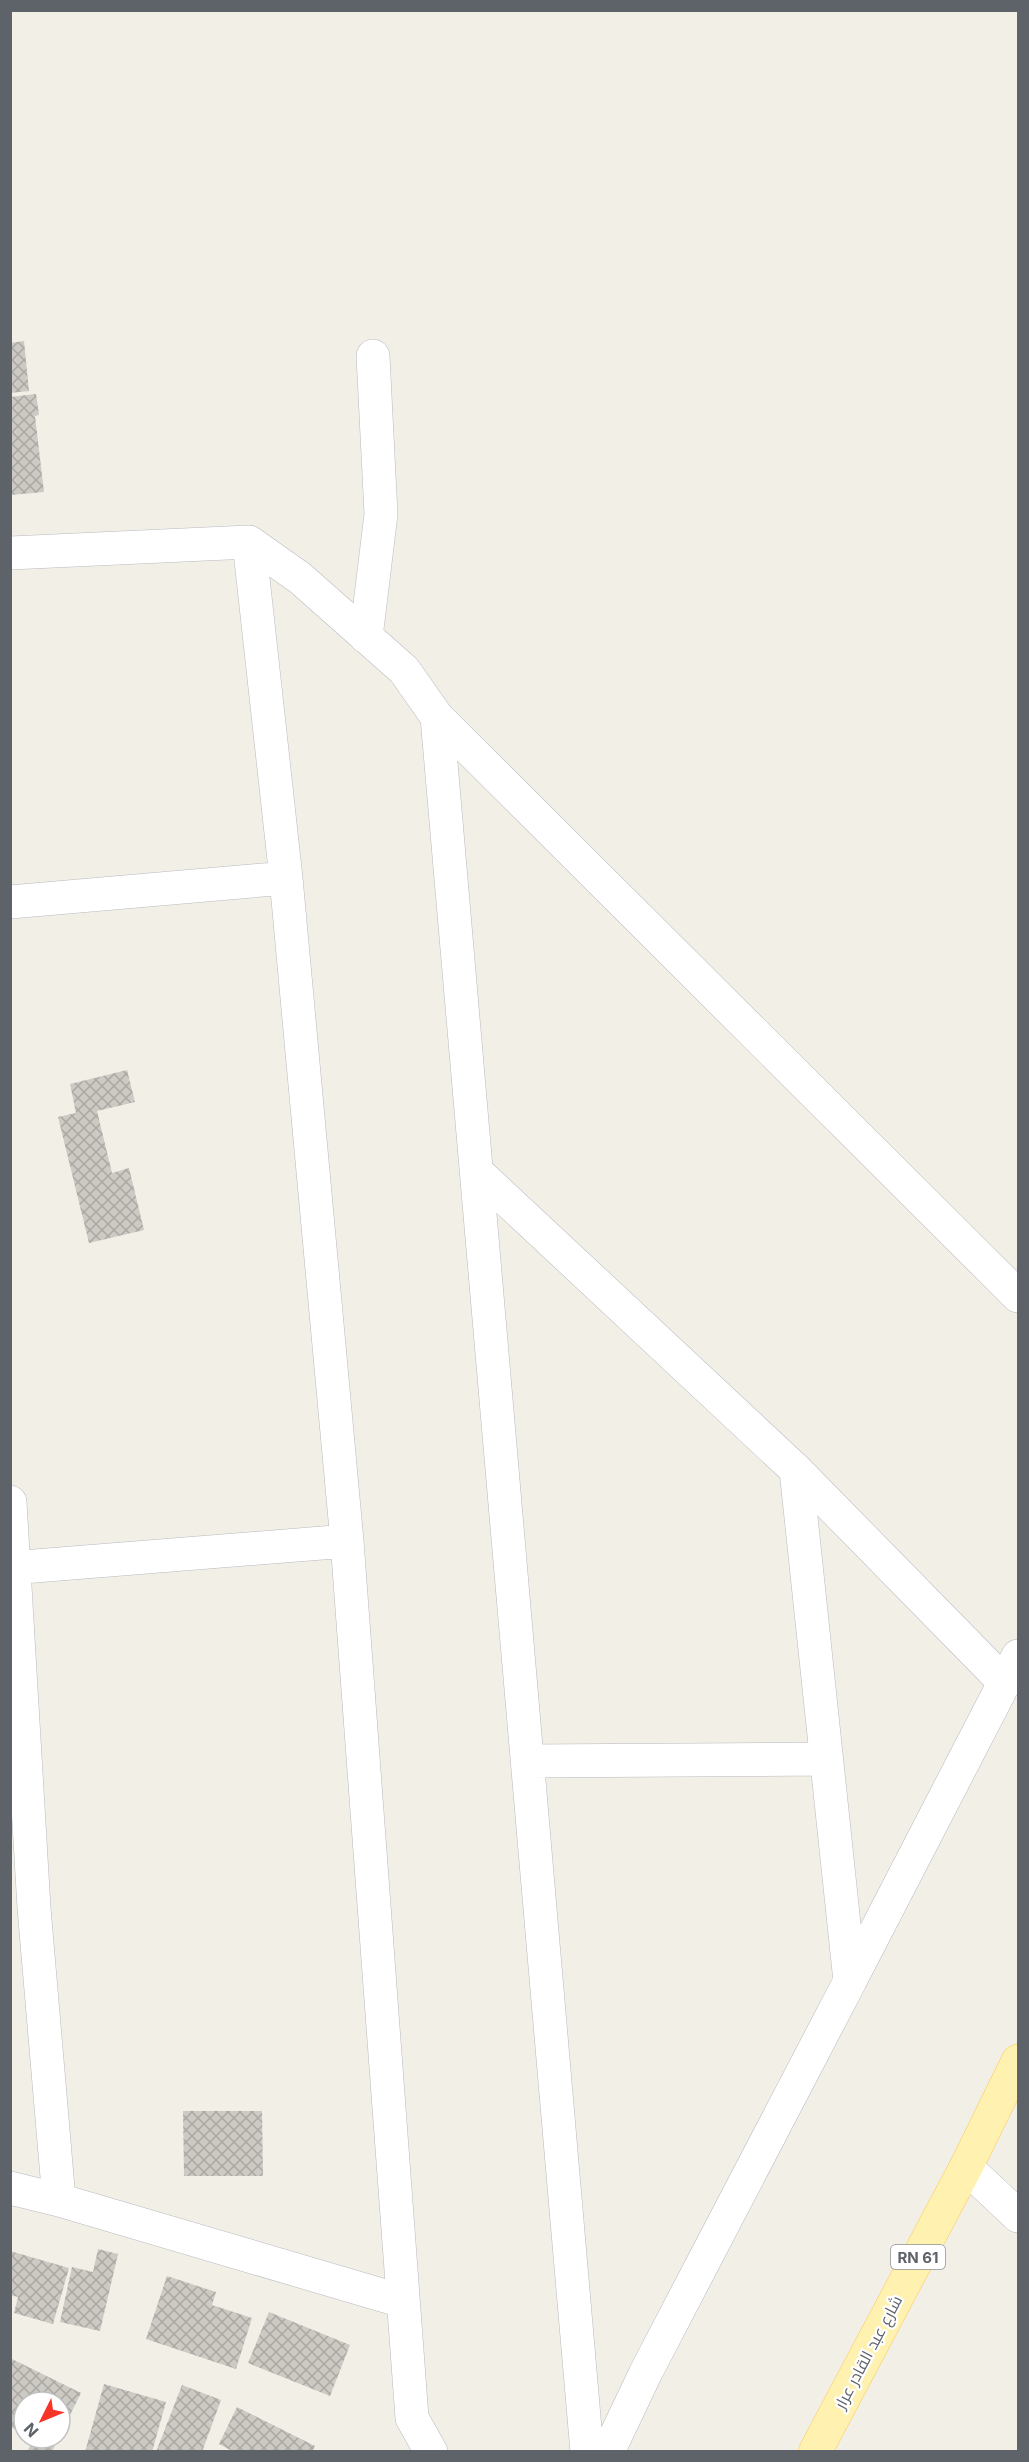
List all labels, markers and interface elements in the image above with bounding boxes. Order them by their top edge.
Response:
road number: RN 61 [891,2245,945,2269]
street label: شارع عبد القادر عرار [829,2292,908,2414]
north arrow [12,2390,72,2450]
text: N [20,2419,43,2442]

